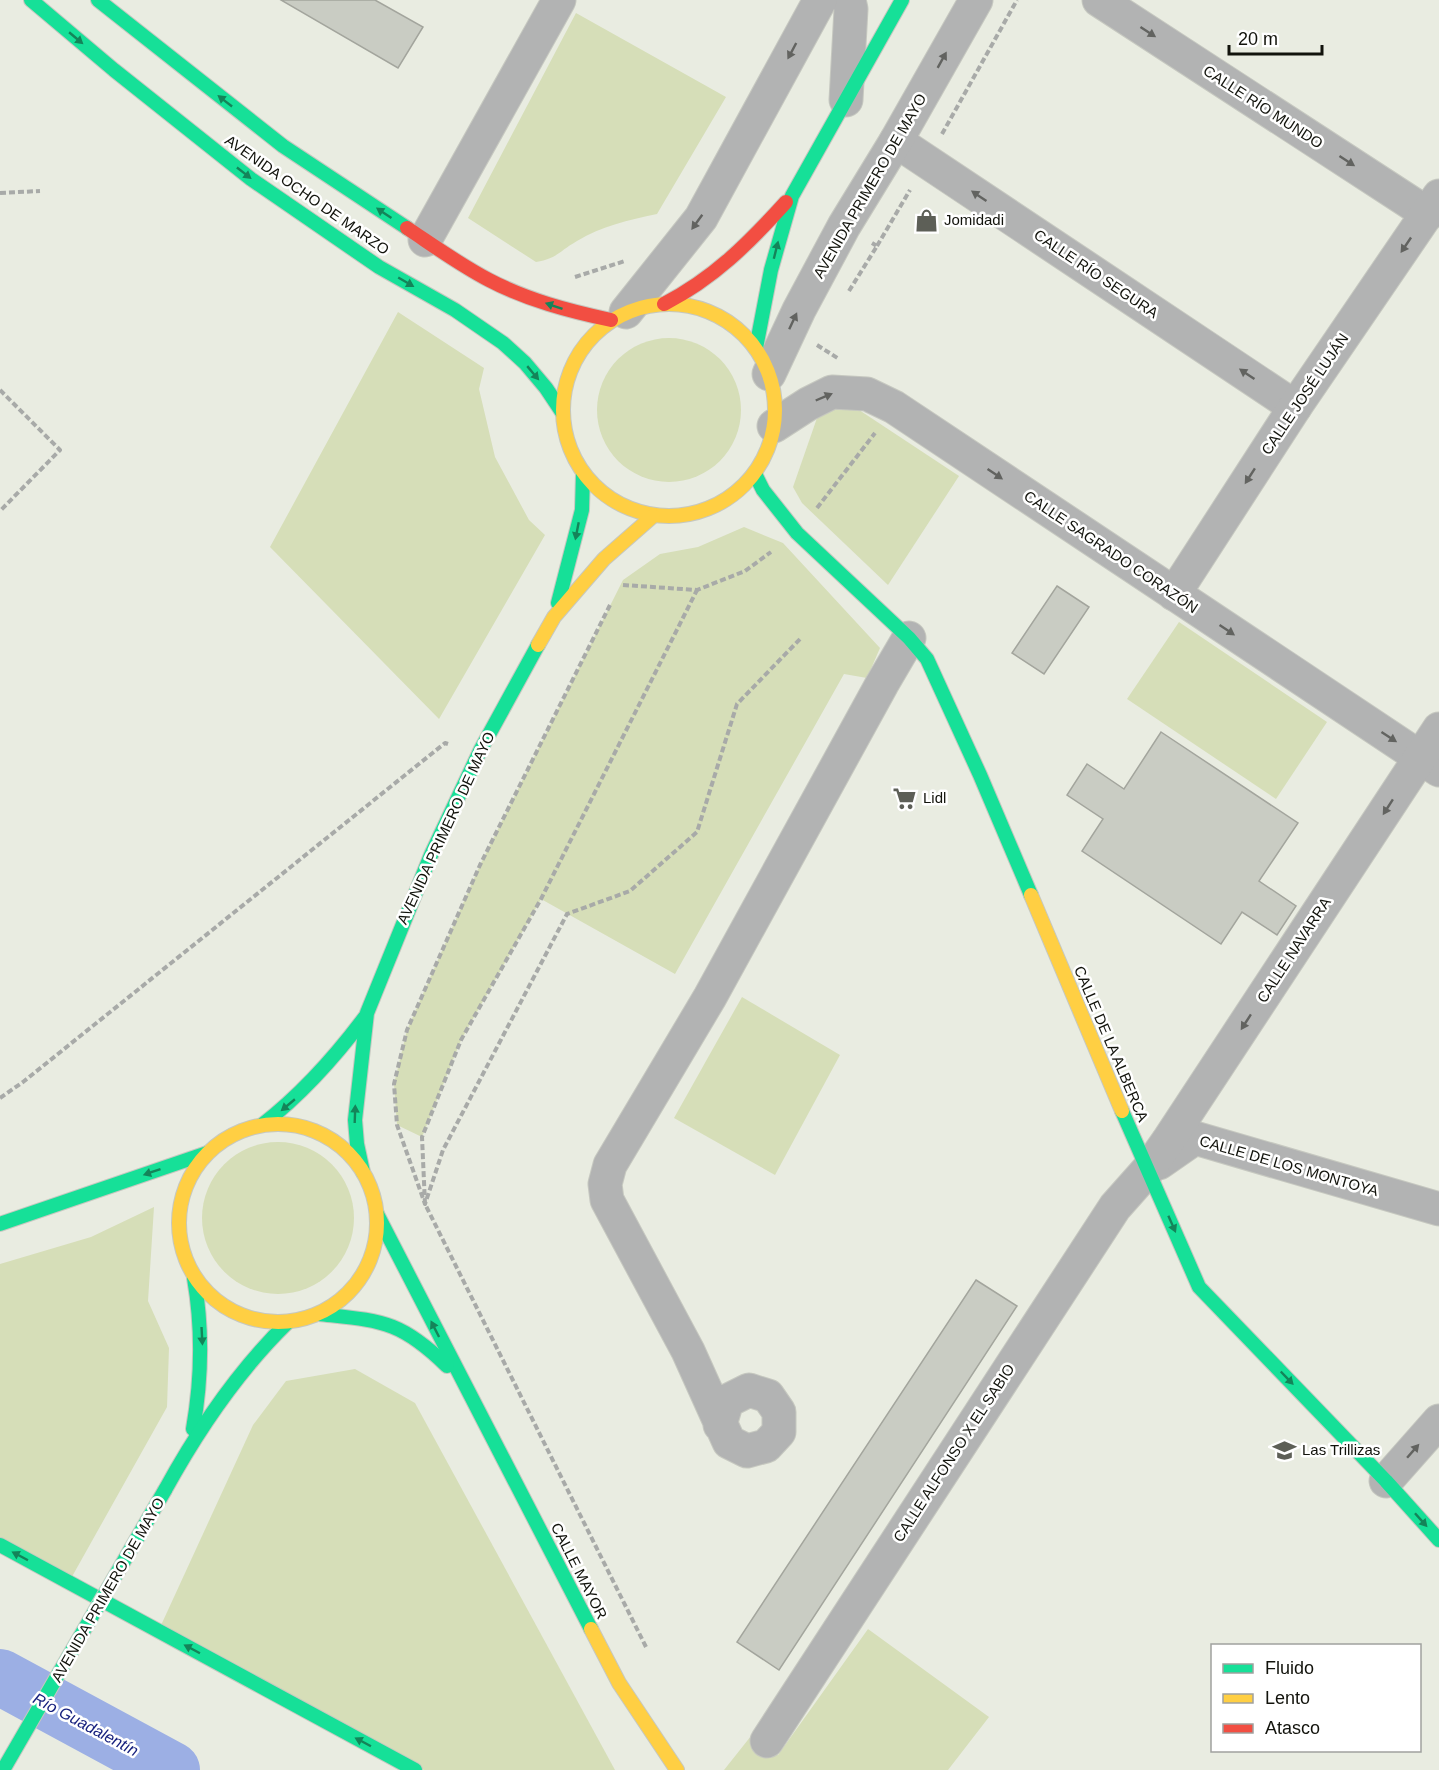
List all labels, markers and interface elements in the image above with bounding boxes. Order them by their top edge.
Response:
scale bar [1229,18,1322,56]
one-way arrow [1140,26,1156,37]
text: 20 m [1238,29,1278,49]
one-way arrow [68,31,83,44]
one-way arrow [787,43,797,60]
one-way arrow [937,52,947,69]
street label: CALLE RÍO MUNDO [1200,62,1326,152]
street label: AVENIDA PRIMERO DE MAYO [810,90,930,281]
one-way arrow [217,94,233,107]
street label: AVENIDA OCHO DE MARZO [222,131,393,258]
one-way arrow [1339,155,1355,166]
one-way arrow [236,167,252,180]
one-way arrow [971,191,988,202]
shop icon: Jomidadi [913,207,939,233]
one-way arrow [376,208,392,219]
place label: Jomidadi [944,211,1004,228]
one-way arrow [691,213,703,229]
street label: CALLE RÍO SEGURA [1031,226,1162,321]
one-way arrow [1401,237,1412,253]
one-way arrow [771,241,781,259]
one-way arrow [398,277,414,288]
one-way arrow [545,301,563,310]
one-way arrow [789,312,798,329]
street label: CALLE JOSÉ LUJÁN [1258,330,1351,458]
one-way arrow [526,365,539,380]
one-way arrow [1239,369,1255,380]
one-way arrow [816,392,834,402]
one-way arrow [1245,468,1256,484]
one-way arrow [987,469,1003,480]
street label: CALLE SAGRADO CORAZÓN [1021,487,1201,616]
one-way arrow [572,522,581,541]
one-way arrow [1218,624,1235,635]
street label: AVENIDA PRIMERO DE MAYO [393,729,498,927]
one-way arrow [1381,732,1397,743]
supermarket icon: Lidl [892,785,918,811]
place label: Lidl [923,789,946,806]
one-way arrow [1382,798,1394,814]
street label: CALLE NAVARRA [1253,894,1334,1006]
street label: CALLE DE LA ALBERCA [1071,963,1152,1124]
one-way arrow [1241,1014,1252,1030]
one-way arrow [280,1098,296,1111]
one-way arrow [351,1104,360,1123]
street label: CALLE DE LOS MONTOYA [1198,1132,1381,1199]
one-way arrow [143,1167,161,1177]
one-way arrow [1168,1215,1177,1233]
one-way arrow [431,1320,441,1338]
one-way arrow [197,1327,206,1346]
street label: CALLE ALFONSO X EL SABIO [890,1361,1018,1545]
one-way arrow [1280,1370,1294,1385]
school or university icon: Las Trillizas [1271,1437,1297,1463]
place label: Las Trillizas [1302,1441,1380,1458]
one-way arrow [1406,1444,1419,1459]
street label: AVENIDA PRIMERO DE MAYO [48,1494,168,1685]
one-way arrow [1414,1512,1427,1527]
street label: CALLE MAYOR [548,1520,611,1622]
one-way arrow [12,1551,29,1561]
one-way arrow [183,1644,200,1654]
legend [1211,1644,1421,1752]
text: Fluido [1265,1658,1314,1678]
text: Lento [1265,1688,1310,1708]
water label: Río Guadalentín [30,1690,141,1759]
text: Atasco [1265,1718,1320,1738]
one-way arrow [354,1737,371,1747]

